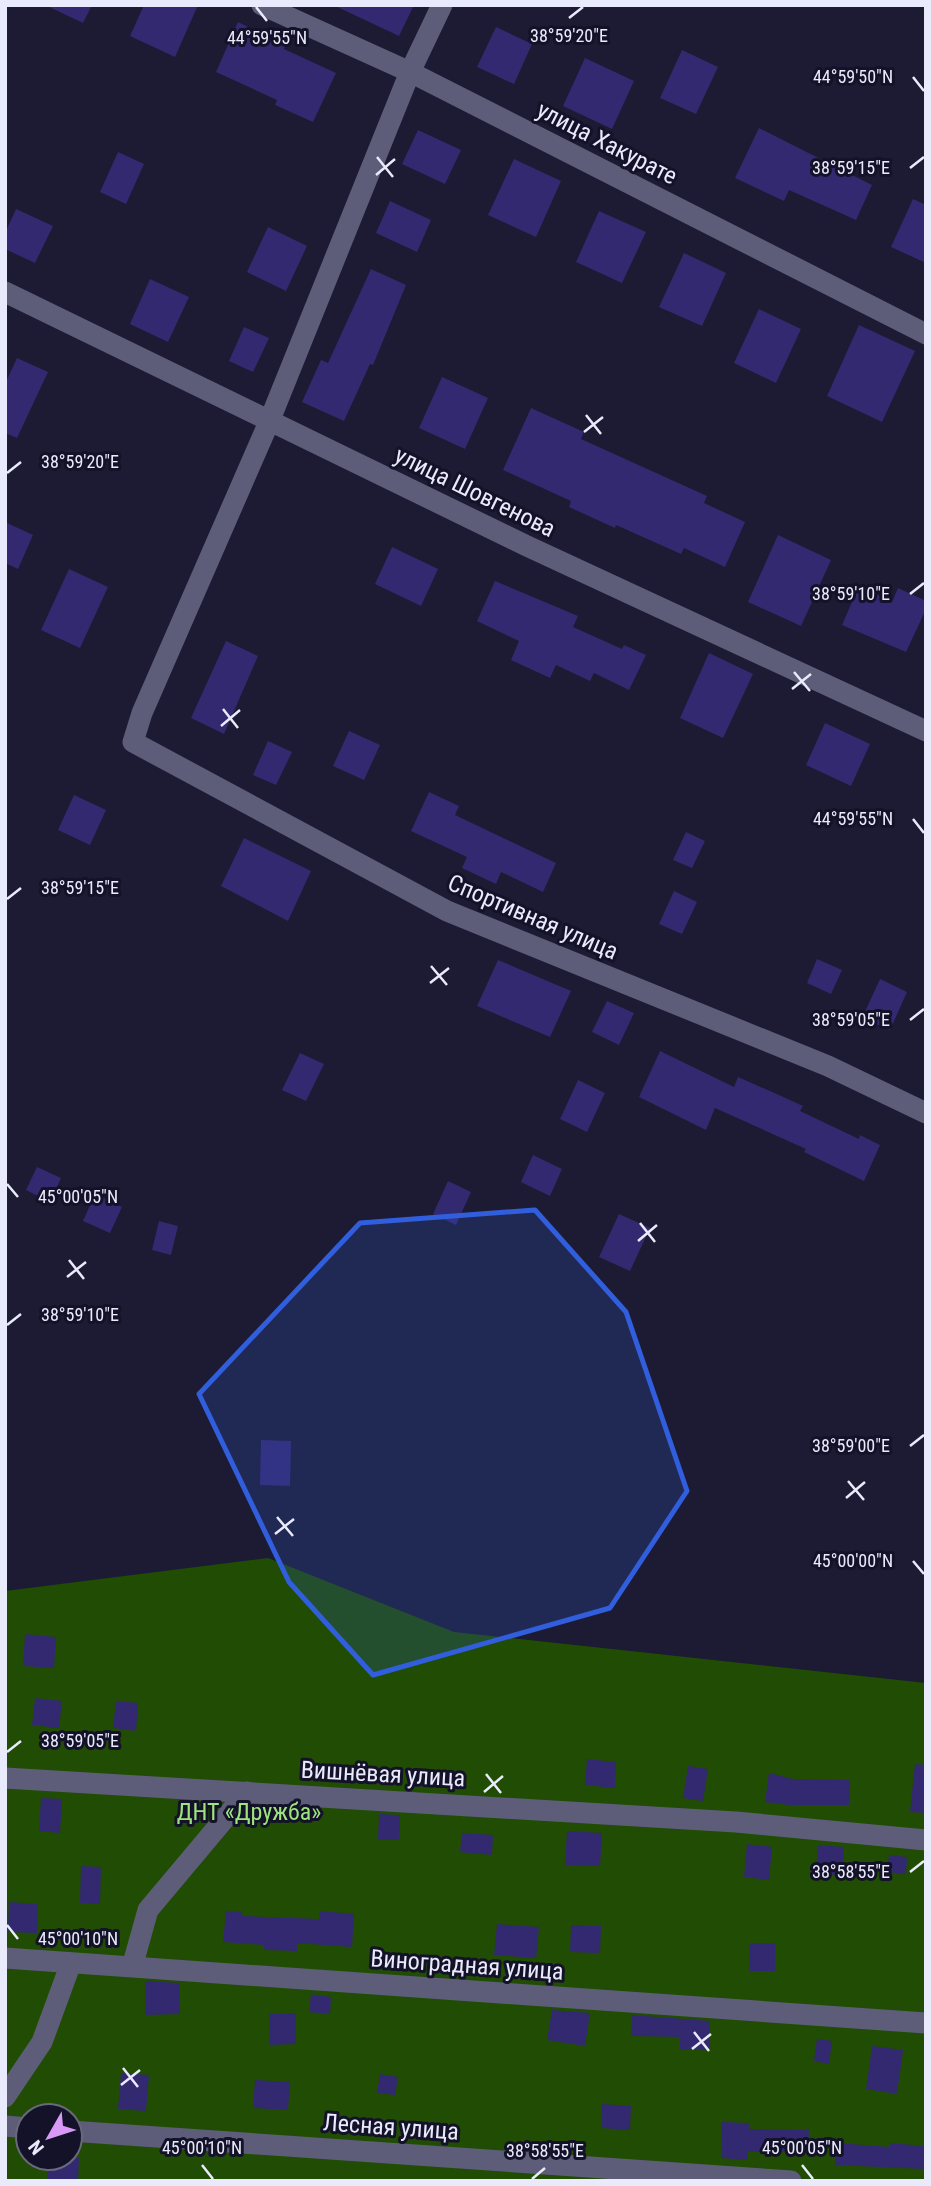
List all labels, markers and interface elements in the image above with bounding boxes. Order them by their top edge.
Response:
text: 38°59'20"E [530,25,608,46]
text: 44°59'55"N [227,27,307,48]
text: 44°59'50"N [813,66,893,87]
street label: улица Хакурате [532,96,682,190]
text: 38°59'15"E [812,157,890,178]
street label: улица Шовгенова [390,441,560,543]
text: 38°59'20"E [41,451,119,472]
text: 38°59'10"E [812,583,890,604]
text: 44°59'55"N [813,808,893,829]
street label: Спортивная улица [444,869,622,965]
text: 38°59'15"E [41,877,119,898]
text: 38°59'05"E [812,1009,890,1030]
text: 45°00'05"N [38,1186,118,1207]
text: 38°59'10"E [41,1304,119,1325]
text: 38°59'00"E [812,1435,890,1456]
text: 45°00'00"N [813,1550,893,1571]
text: 38°59'05"E [41,1730,119,1751]
street label: Вишнёвая улица [300,1756,466,1792]
park label: ДНТ «Дружба» [177,1798,321,1826]
text: 38°58'55"E [812,1861,890,1882]
text: 45°00'10"N [38,1928,118,1949]
street label: Виноградная улица [369,1944,565,1986]
north arrow [14,2102,84,2172]
street label: Лесная улица [322,2108,460,2146]
text: N [24,2136,49,2159]
text: 45°00'10"N [162,2137,242,2158]
text: 45°00'05"N [762,2137,842,2158]
text: 38°58'55"E [506,2140,584,2161]

